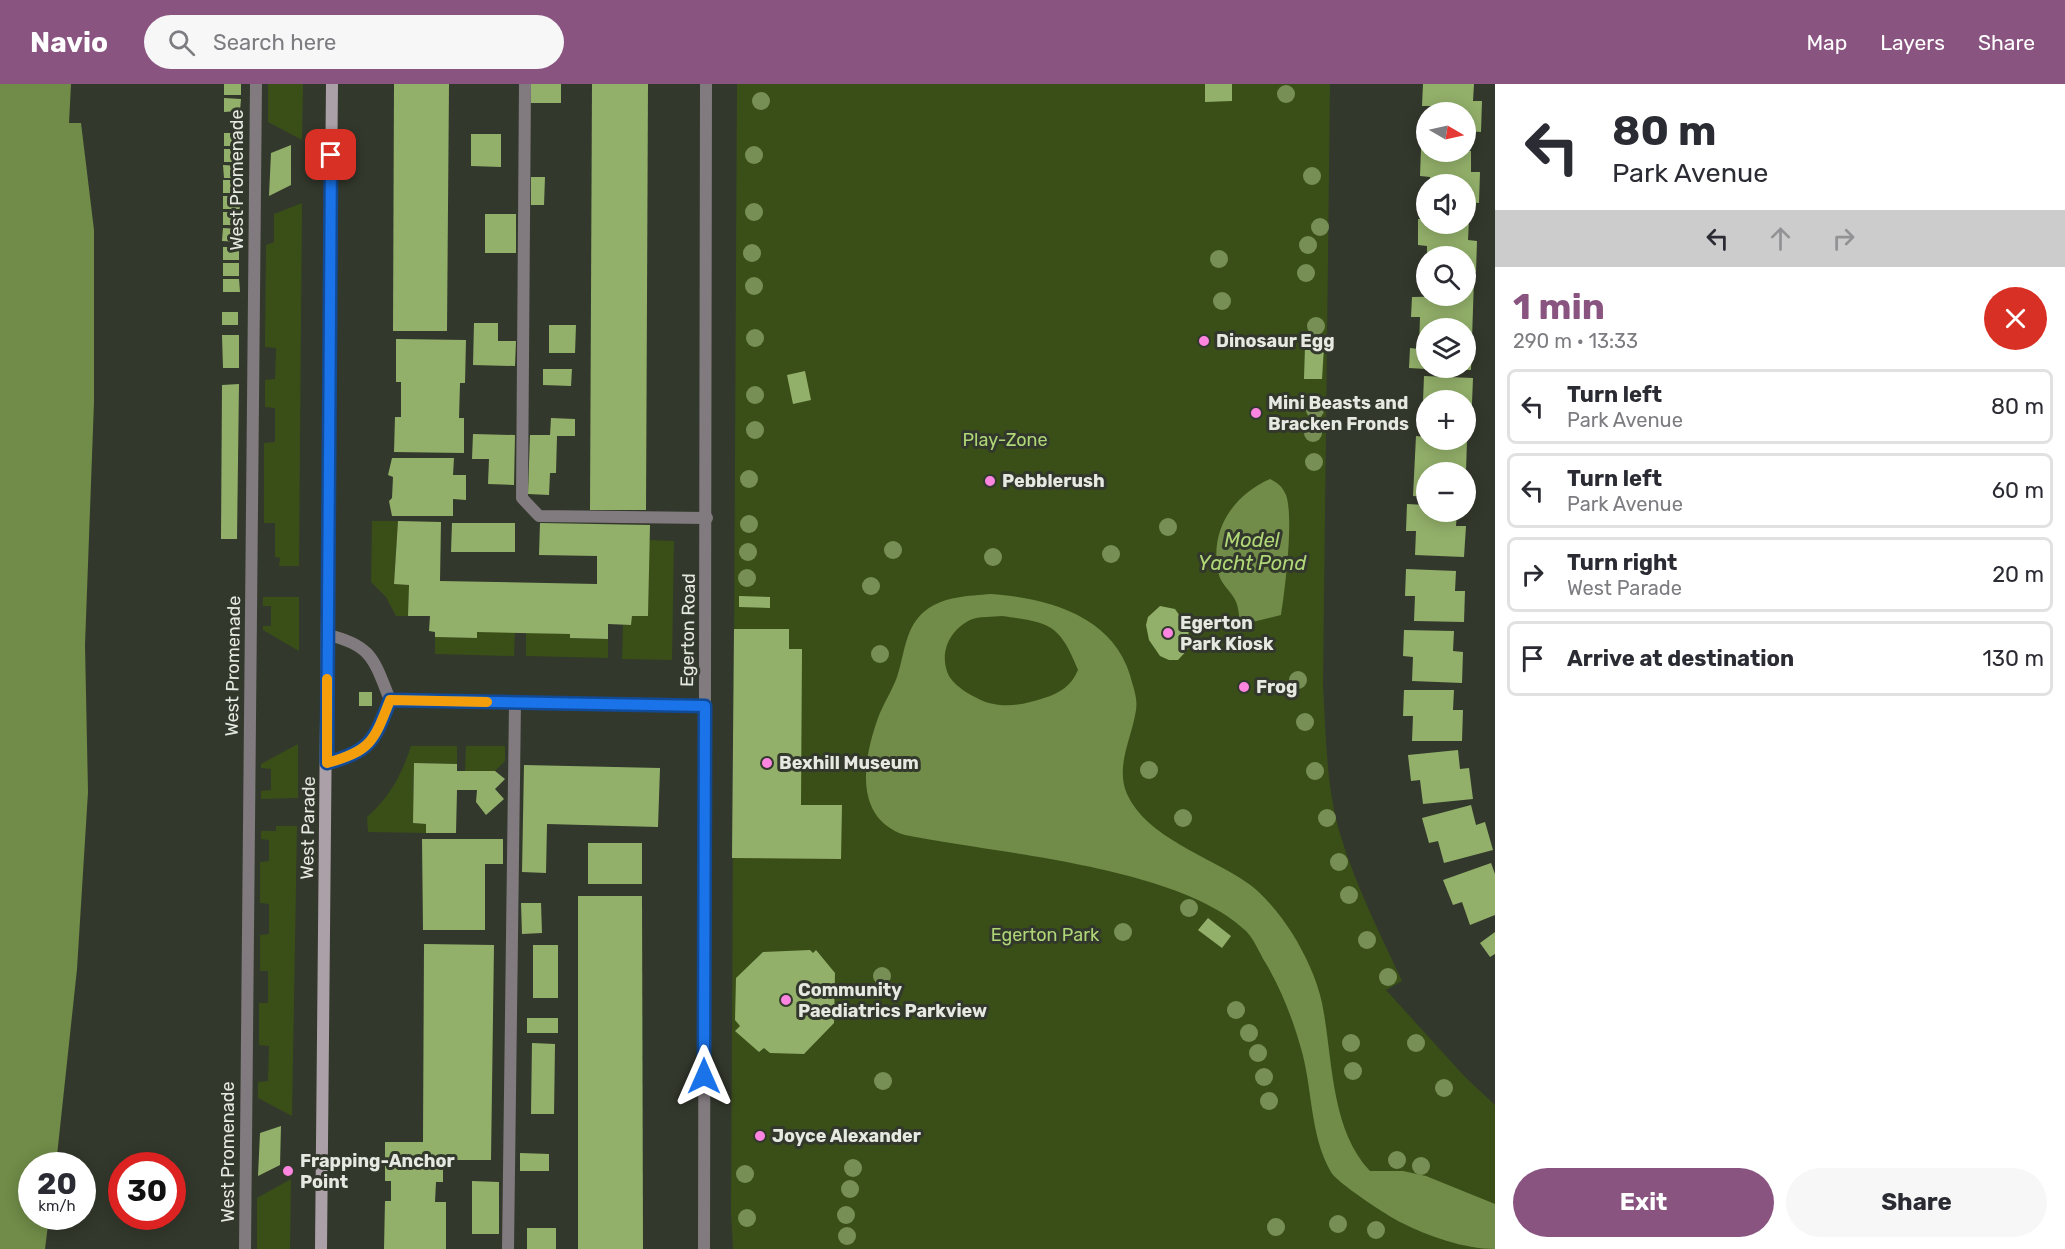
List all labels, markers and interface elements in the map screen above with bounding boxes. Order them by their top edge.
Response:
search box [144,15,564,69]
text: Navio [30,26,108,59]
icon: search [165,26,198,59]
text: Search here [213,29,336,56]
text: Map [1806,30,1847,55]
text: Layers [1880,30,1945,55]
text: Share [1978,30,2035,55]
north arrow [1416,102,1476,162]
map controls [1416,102,1476,522]
text: 80 m [1612,106,1716,156]
icon: left [1513,108,1591,186]
street label: West Promenade [226,109,248,251]
pin [305,129,356,180]
icon: arrive [314,138,347,171]
text: Park Avenue [1612,157,1768,189]
button: sound [1416,174,1476,234]
icon: left [1701,222,1734,255]
icon: ahead [1764,222,1797,255]
icon: right [1827,222,1860,255]
button: search [1416,246,1476,306]
text: 1 min [1513,285,1605,328]
button: close [1984,287,2047,350]
button: layers [1416,318,1476,378]
text: 290 m · 13:33 [1513,329,1638,353]
place label: Dinosaur Egg [1216,330,1335,352]
marker: Dinosaur Egg [1197,334,1211,348]
text: Turn left [1567,381,1662,408]
button: + [1416,390,1476,450]
icon: left [1516,390,1549,423]
place label: Mini Beasts and Bracken Fronds [1268,392,1409,435]
text: 80 m [1991,393,2044,420]
marker: Mini Beasts and Bracken Fronds [1249,406,1263,420]
text: Park Avenue [1567,408,1683,432]
park label: Play-Zone [962,429,1048,451]
button: − [1416,462,1476,522]
text: Turn left [1567,465,1662,492]
place label: Pebblerush [1002,470,1105,492]
marker: Pebblerush [983,474,997,488]
icon: left [1516,474,1549,507]
text: 60 m [1992,477,2044,504]
text: Park Avenue [1567,492,1683,516]
water label: Model Yacht Pond [1198,528,1307,575]
text: Turn right [1567,549,1677,576]
icon: right [1516,558,1549,591]
text: 20 m [1992,561,2044,588]
street label: Egerton Road [676,573,700,687]
text: West Parade [1567,576,1682,600]
street label: West Promenade [221,595,245,737]
place label: Egerton Park Kiosk [1180,612,1274,655]
marker: Egerton Park Kiosk [1161,626,1175,640]
icon: arrive [1516,642,1549,675]
text: Arrive at destination [1567,645,1794,672]
text: 130 m [1982,645,2044,672]
place label: Frog [1256,676,1297,698]
marker: Frog [1237,680,1251,694]
place label: Bexhill Museum [779,752,919,774]
marker: Bexhill Museum [760,756,774,770]
street label: West Parade [296,776,320,880]
park label: Egerton Park [991,924,1100,946]
place label: Community Paediatrics Parkview [798,979,987,1022]
marker: Community Paediatrics Parkview [779,993,793,1007]
position arrow [672,1044,736,1108]
street label: West Promenade [217,1081,239,1223]
place label: Joyce Alexander [772,1125,921,1147]
marker: Joyce Alexander [753,1129,767,1143]
place label: Frapping-Anchor Point [300,1150,455,1193]
speed limit sign: 30 [108,1152,186,1230]
marker: Frapping-Anchor Point [281,1164,295,1178]
text: 20 [37,1166,77,1202]
button: Exit [1513,1168,1774,1237]
button: Share [1786,1168,2047,1237]
text: km/h [38,1197,76,1215]

